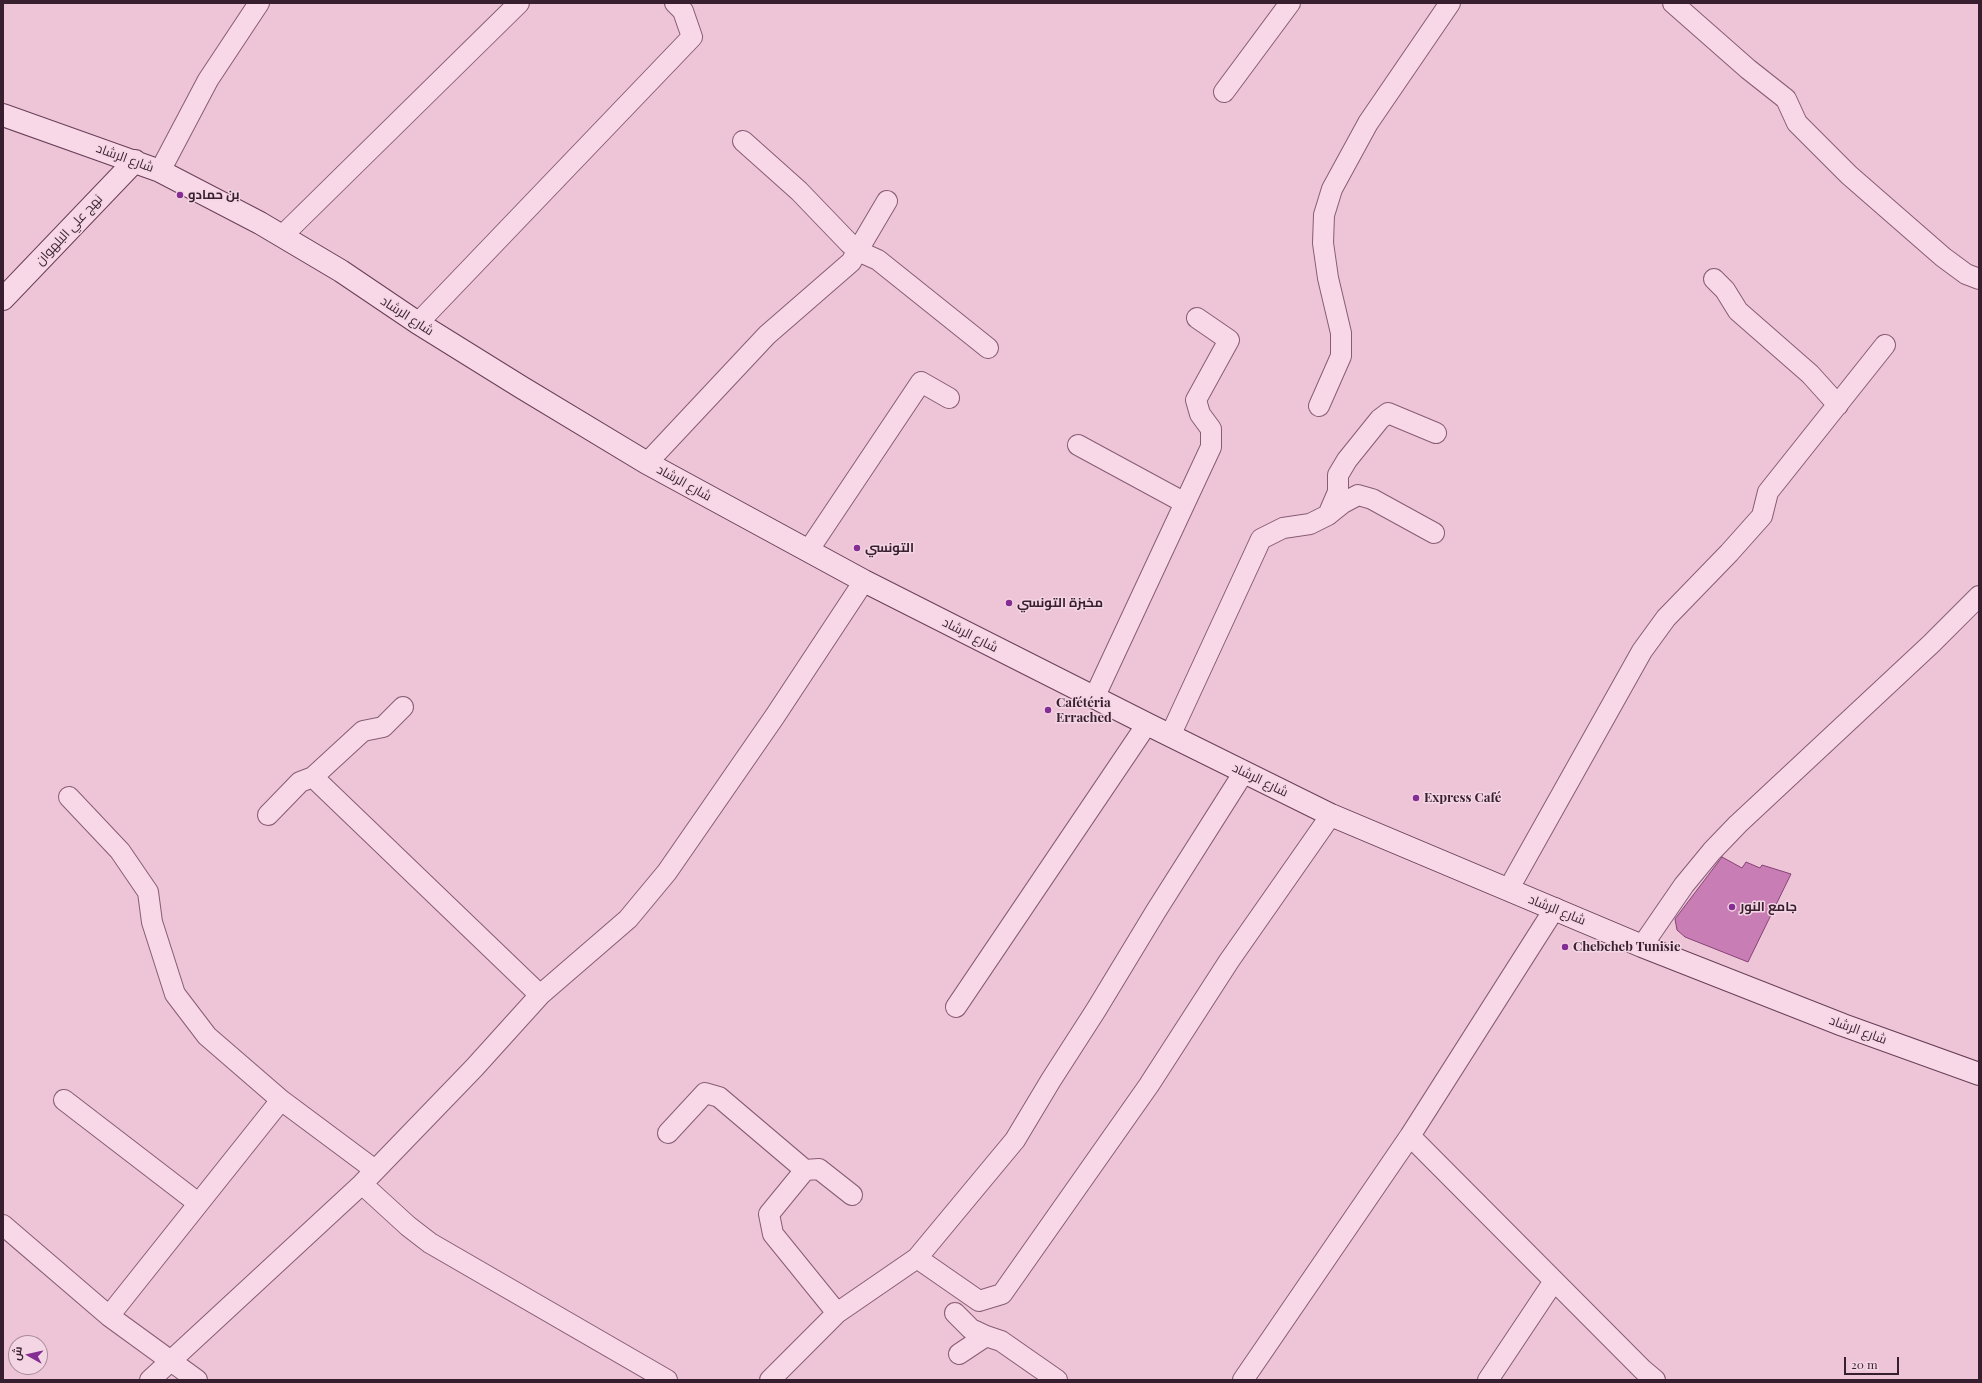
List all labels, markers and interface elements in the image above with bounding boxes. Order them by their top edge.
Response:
street label: شارع الرشاد [94,140,156,176]
place label: بن حمادو [188,187,240,203]
marker: بن حمادو [175,190,185,200]
street label: نهج علي البلهوان [32,191,106,269]
street label: شارع الرشاد [377,293,437,339]
street label: شارع الرشاد [654,462,714,504]
place label: التونسي [865,540,914,556]
marker: التونسي [852,543,862,553]
place label: مخبزة التونسي [1017,595,1103,611]
marker: مخبزة التونسي [1004,598,1014,608]
street label: شارع الرشاد [940,614,1000,656]
place label: Cafétéria Errached [1056,695,1112,726]
marker: Cafétéria Errached [1043,705,1053,715]
street label: شارع الرشاد [1230,760,1290,800]
place label: Express Café [1424,790,1501,806]
marker: Express Café [1411,793,1421,803]
street label: شارع الرشاد [1526,891,1588,929]
place label: جامع النور [1740,899,1797,915]
marker: جامع النور [1727,902,1737,912]
place label: Chebcheb Tunisie [1573,939,1680,955]
marker: Chebcheb Tunisie [1560,942,1570,952]
street label: شارع الرشاد [1827,1012,1889,1048]
north arrow [8,1335,48,1375]
text: ش [8,1345,25,1361]
scale bar [1846,1349,1901,1375]
text: 20 m [1851,1356,1878,1372]

